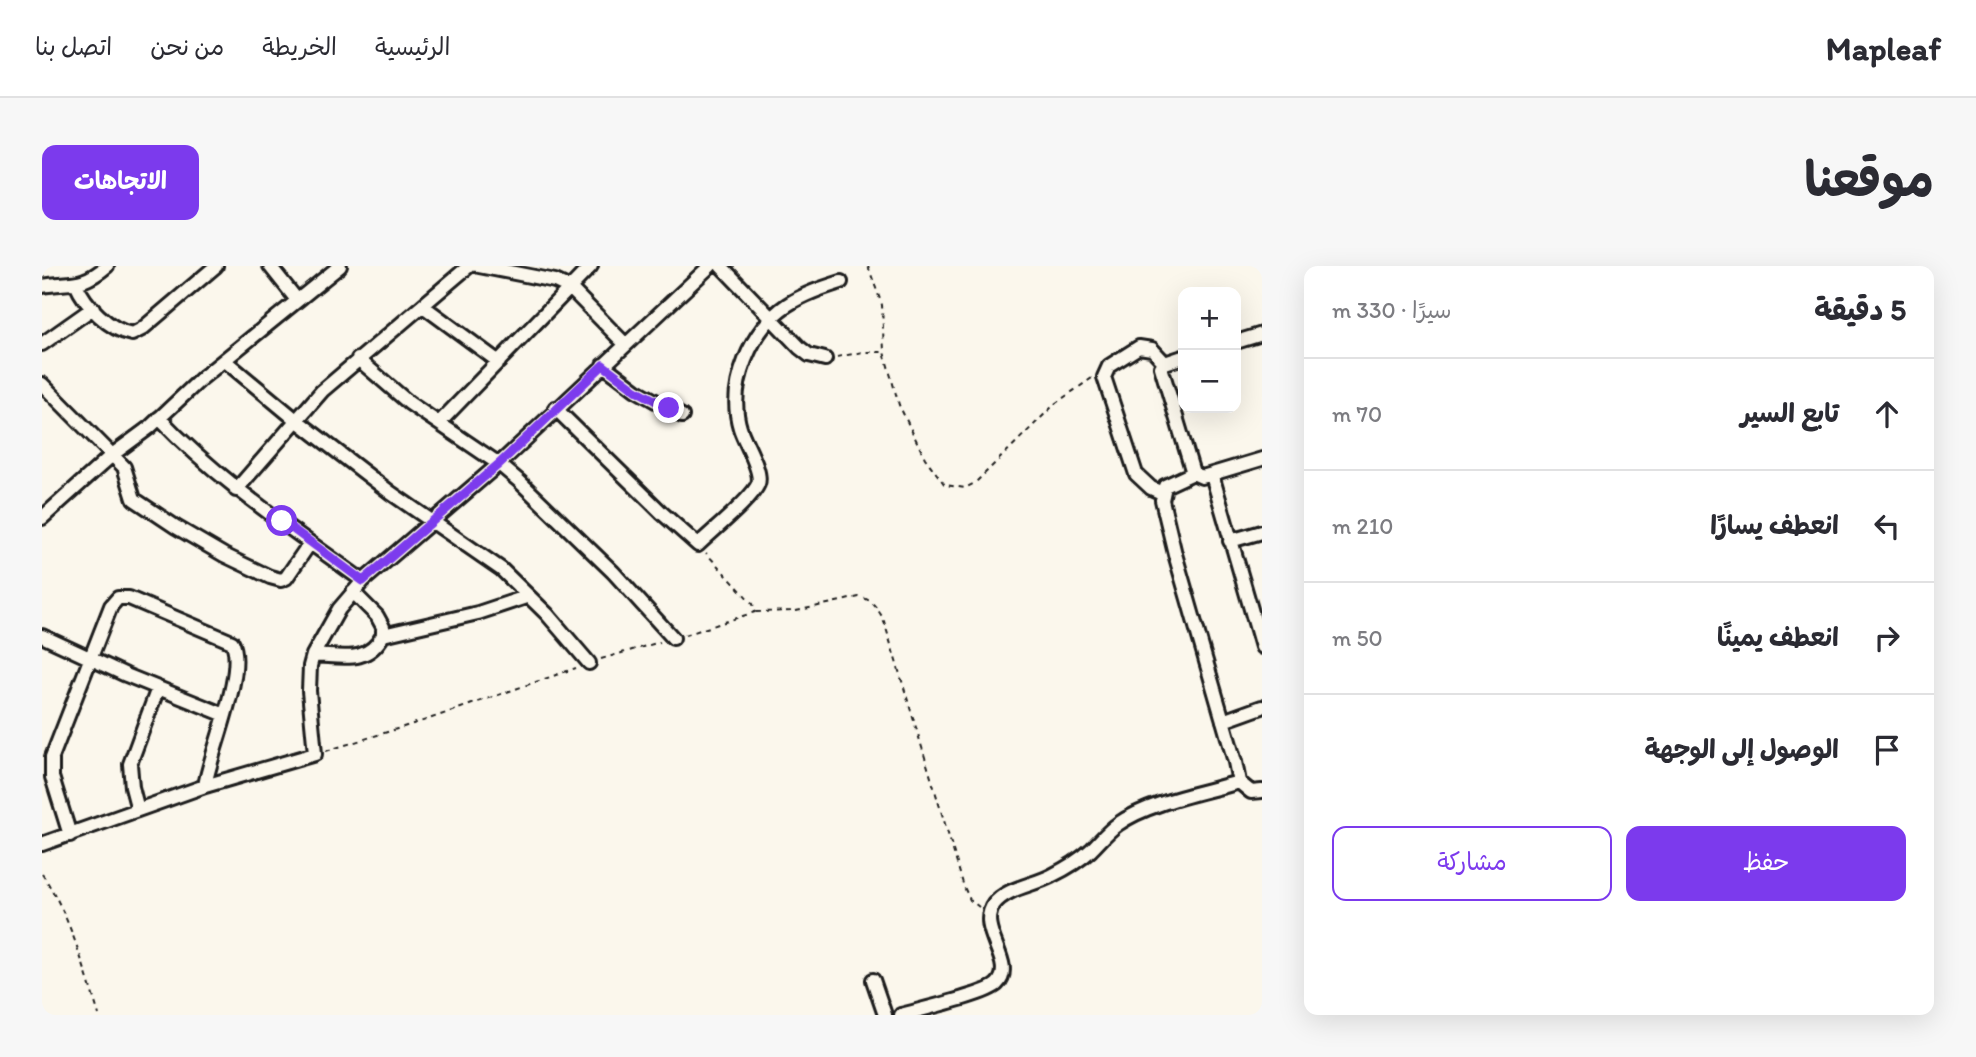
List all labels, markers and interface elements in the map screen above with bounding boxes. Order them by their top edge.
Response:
text: Mapleaf [1826,29,1941,68]
text: اتصل بنا [35,32,112,61]
text: من نحن [150,32,224,61]
text: الخريطة [262,32,337,61]
text: الرئيسية [375,32,450,61]
button: الاتجاهات [42,145,199,220]
text: موقعنا [1804,149,1934,208]
map controls [1178,287,1241,413]
button: + [1178,287,1241,350]
text: 5 دقيقة [1814,291,1906,328]
text: سيرًا · 330 m [1332,296,1452,324]
button: − [1178,350,1241,413]
route end [653,392,684,423]
icon: ahead [1868,395,1906,433]
text: تابع السير [1741,397,1839,429]
text: 70 m [1332,400,1382,428]
route start [266,505,297,536]
icon: left [1868,507,1906,545]
text: انعطف يسارًا [1710,509,1839,541]
text: 210 m [1332,512,1393,540]
icon: right [1868,619,1906,657]
text: انعطف يمينًا [1717,621,1839,653]
text: 50 m [1332,624,1383,652]
icon: arrive [1868,731,1906,769]
text: الوصول إلى الوجهة [1645,733,1839,765]
button: مشاركة [1332,826,1612,901]
button: حفظ [1626,826,1906,901]

